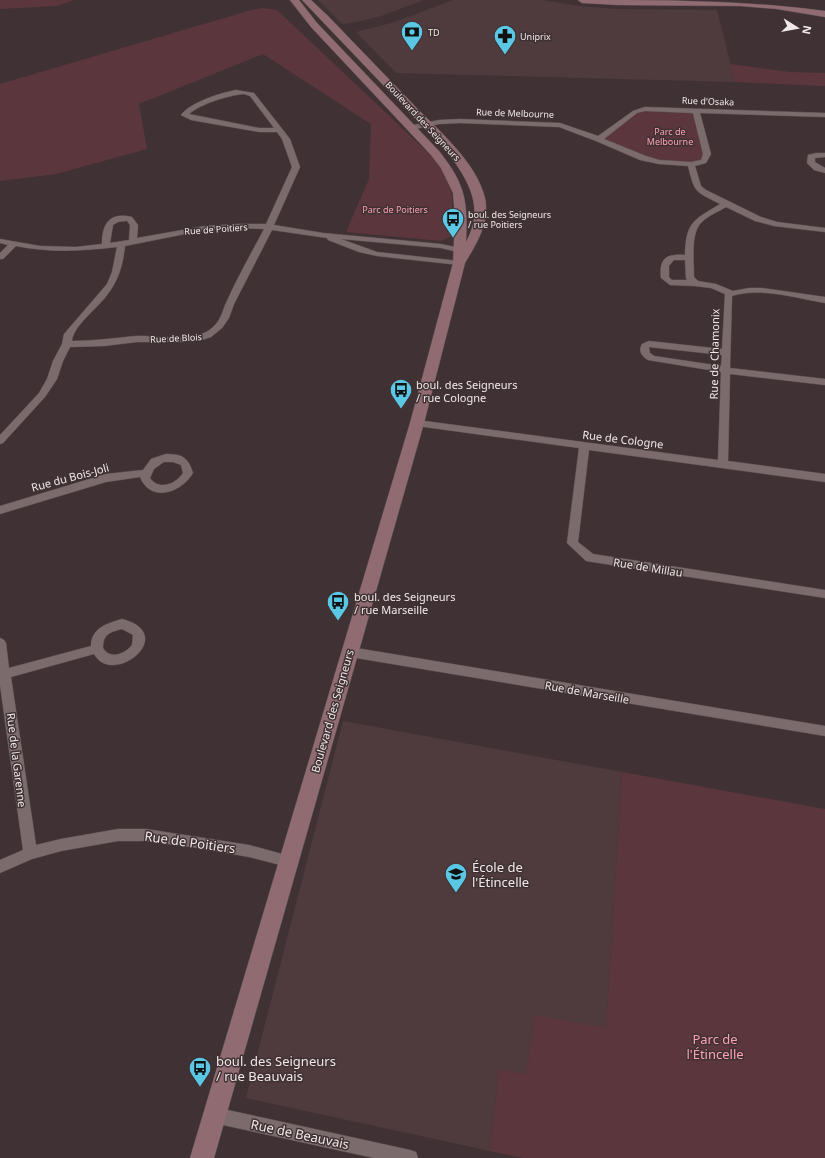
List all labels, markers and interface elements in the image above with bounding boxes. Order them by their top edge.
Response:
north arrow [777,8,817,48]
bank icon: TD [399,19,425,52]
pharmacy icon: Uniprix [492,23,518,56]
text: N [799,24,816,36]
place label: TD [428,26,440,39]
place label: Uniprix [520,30,551,43]
street label: Boulevard des Seigneurs [383,78,463,164]
street label: Rue d'Osaka [682,94,734,108]
street label: Rue de Melbourne [476,105,554,121]
park label: Parc de Melbourne [647,125,693,148]
park label: Parc de Poitiers [362,203,428,216]
bus stop icon: boul. des Seigneurs / rue Poitiers [440,206,466,239]
place label: boul. des Seigneurs / rue Poitiers [468,208,551,231]
street label: Rue de Poitiers [184,220,248,238]
street label: Rue de Chamonix [706,308,722,400]
street label: Rue de Blois [150,330,202,346]
bus stop icon: boul. des Seigneurs / rue Cologne [388,377,414,410]
place label: boul. des Seigneurs / rue Cologne [416,377,517,405]
street label: Rue de Cologne [582,427,664,451]
street label: Rue du Bois-Joli [29,459,111,495]
street label: Rue de Millau [612,554,684,580]
bus stop icon: boul. des Seigneurs / rue Marseille [325,589,351,622]
place label: boul. des Seigneurs / rue Marseille [354,589,455,617]
street label: Boulevard des Seigneurs [307,648,357,774]
street label: Rue de Marseille [544,677,630,707]
street label: Rue de la Garenne [4,712,30,808]
street label: Rue de Poitiers [143,827,237,857]
place label: École de l'Étincelle [472,858,529,891]
school or university icon: École de l'Étincelle [443,861,469,894]
park label: Parc de l'Étincelle [686,1030,744,1063]
place label: boul. des Seigneurs / rue Beauvais [216,1052,336,1085]
bus stop icon: boul. des Seigneurs / rue Beauvais [187,1055,213,1088]
street label: Rue de Beauvais [249,1115,351,1153]

